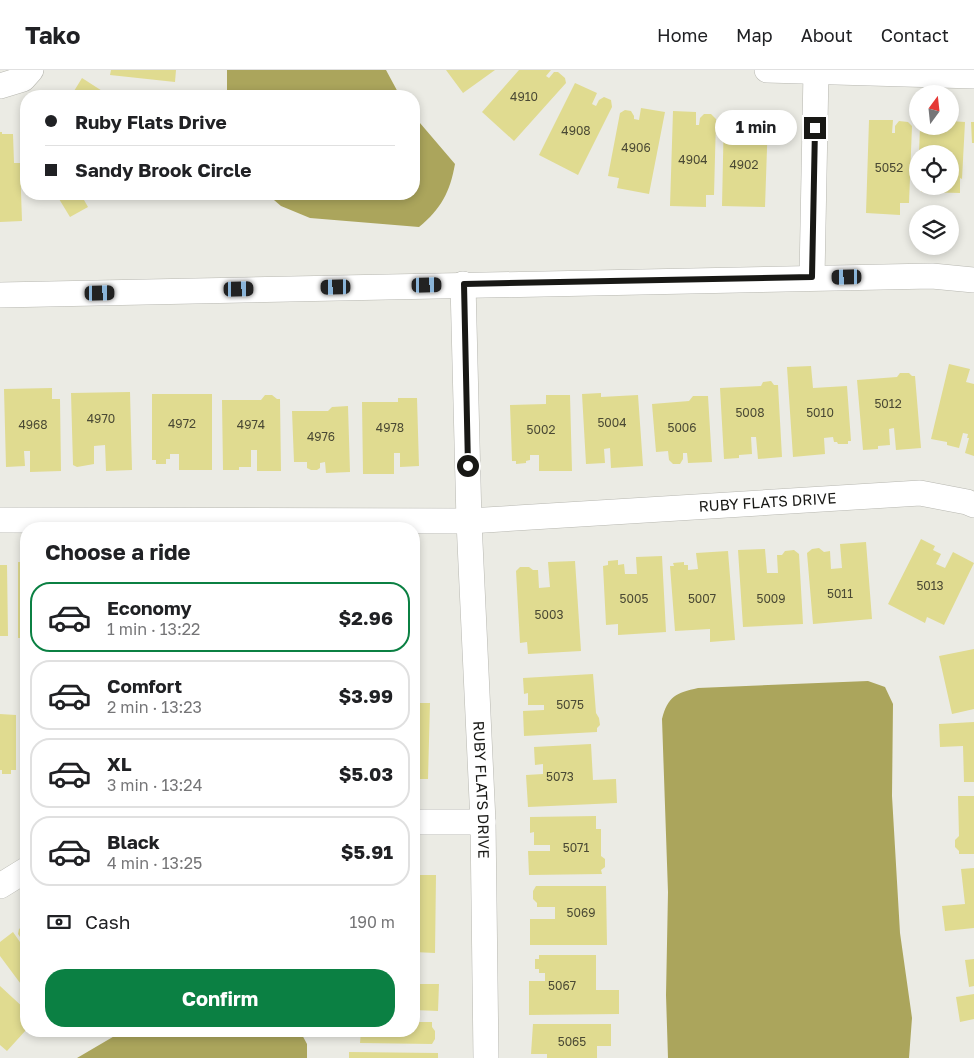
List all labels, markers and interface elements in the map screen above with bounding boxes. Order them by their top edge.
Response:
text: Tako [25,20,80,49]
text: Home [657,24,708,46]
text: Map [736,24,773,46]
text: About [801,24,853,46]
text: Contact [881,24,949,46]
north arrow [909,85,959,135]
map controls [909,85,959,255]
house number: 4910 [510,89,538,104]
text: Ruby Flats Drive [75,110,227,133]
callout: 1 min [715,110,798,146]
text: 1 min [736,117,776,137]
route end [804,117,826,139]
house number: 4908 [561,123,591,138]
house number: 4906 [621,140,651,155]
button: locate [909,145,959,195]
house number: 4904 [678,152,708,167]
house number: 4902 [730,157,759,172]
text: Sandy Brook Circle [75,158,251,181]
house number: 5052 [875,160,903,175]
button: layers [909,205,959,255]
car [831,269,862,285]
car [411,277,442,293]
car [320,279,351,295]
car [223,281,254,297]
car [84,285,115,301]
house number: 5012 [874,396,902,411]
house number: 5008 [735,405,765,420]
house number: 5010 [806,405,834,420]
house number: 4970 [87,411,115,426]
house number: 5004 [597,415,627,430]
house number: 4972 [168,416,196,431]
house number: 4968 [18,417,48,432]
house number: 4974 [237,417,265,432]
house number: 4978 [376,420,404,435]
house number: 5006 [667,420,697,435]
house number: 5002 [527,422,555,437]
house number: 4976 [307,429,335,444]
route start [457,455,479,477]
street label: RUBY FLATS DRIVE [698,488,837,515]
text: Choose a ride [45,538,191,565]
house number: 5013 [916,578,944,593]
house number: 5011 [827,586,853,601]
house number: 5005 [620,591,648,606]
house number: 5007 [688,591,716,606]
house number: 5009 [756,591,786,606]
icon: car [47,595,92,640]
text: Economy [107,596,192,619]
text: $2.96 [338,606,393,629]
house number: 5003 [535,607,563,622]
text: 1 min · 13:22 [107,619,200,639]
icon: car [47,673,92,718]
text: Comfort [107,674,182,697]
text: $3.99 [338,684,393,707]
text: 2 min · 13:23 [107,697,202,717]
house number: 5075 [556,697,584,712]
street label: RUBY FLATS DRIVE [470,720,493,859]
icon: car [47,751,92,796]
text: XL [107,752,132,775]
text: $5.03 [339,762,393,785]
house number: 5073 [546,769,574,784]
text: 3 min · 13:24 [107,775,202,795]
icon: car [47,829,92,874]
text: Black [107,830,160,853]
text: $5.91 [341,840,393,863]
house number: 5071 [563,840,589,855]
text: 4 min · 13:25 [107,853,202,873]
house number: 5069 [567,905,595,920]
icon: cash [45,908,73,936]
text: Cash [85,910,130,933]
text: 190 m [349,912,395,932]
button: Confirm [45,969,395,1027]
house number: 5067 [548,978,576,993]
house number: 5065 [558,1034,586,1049]

